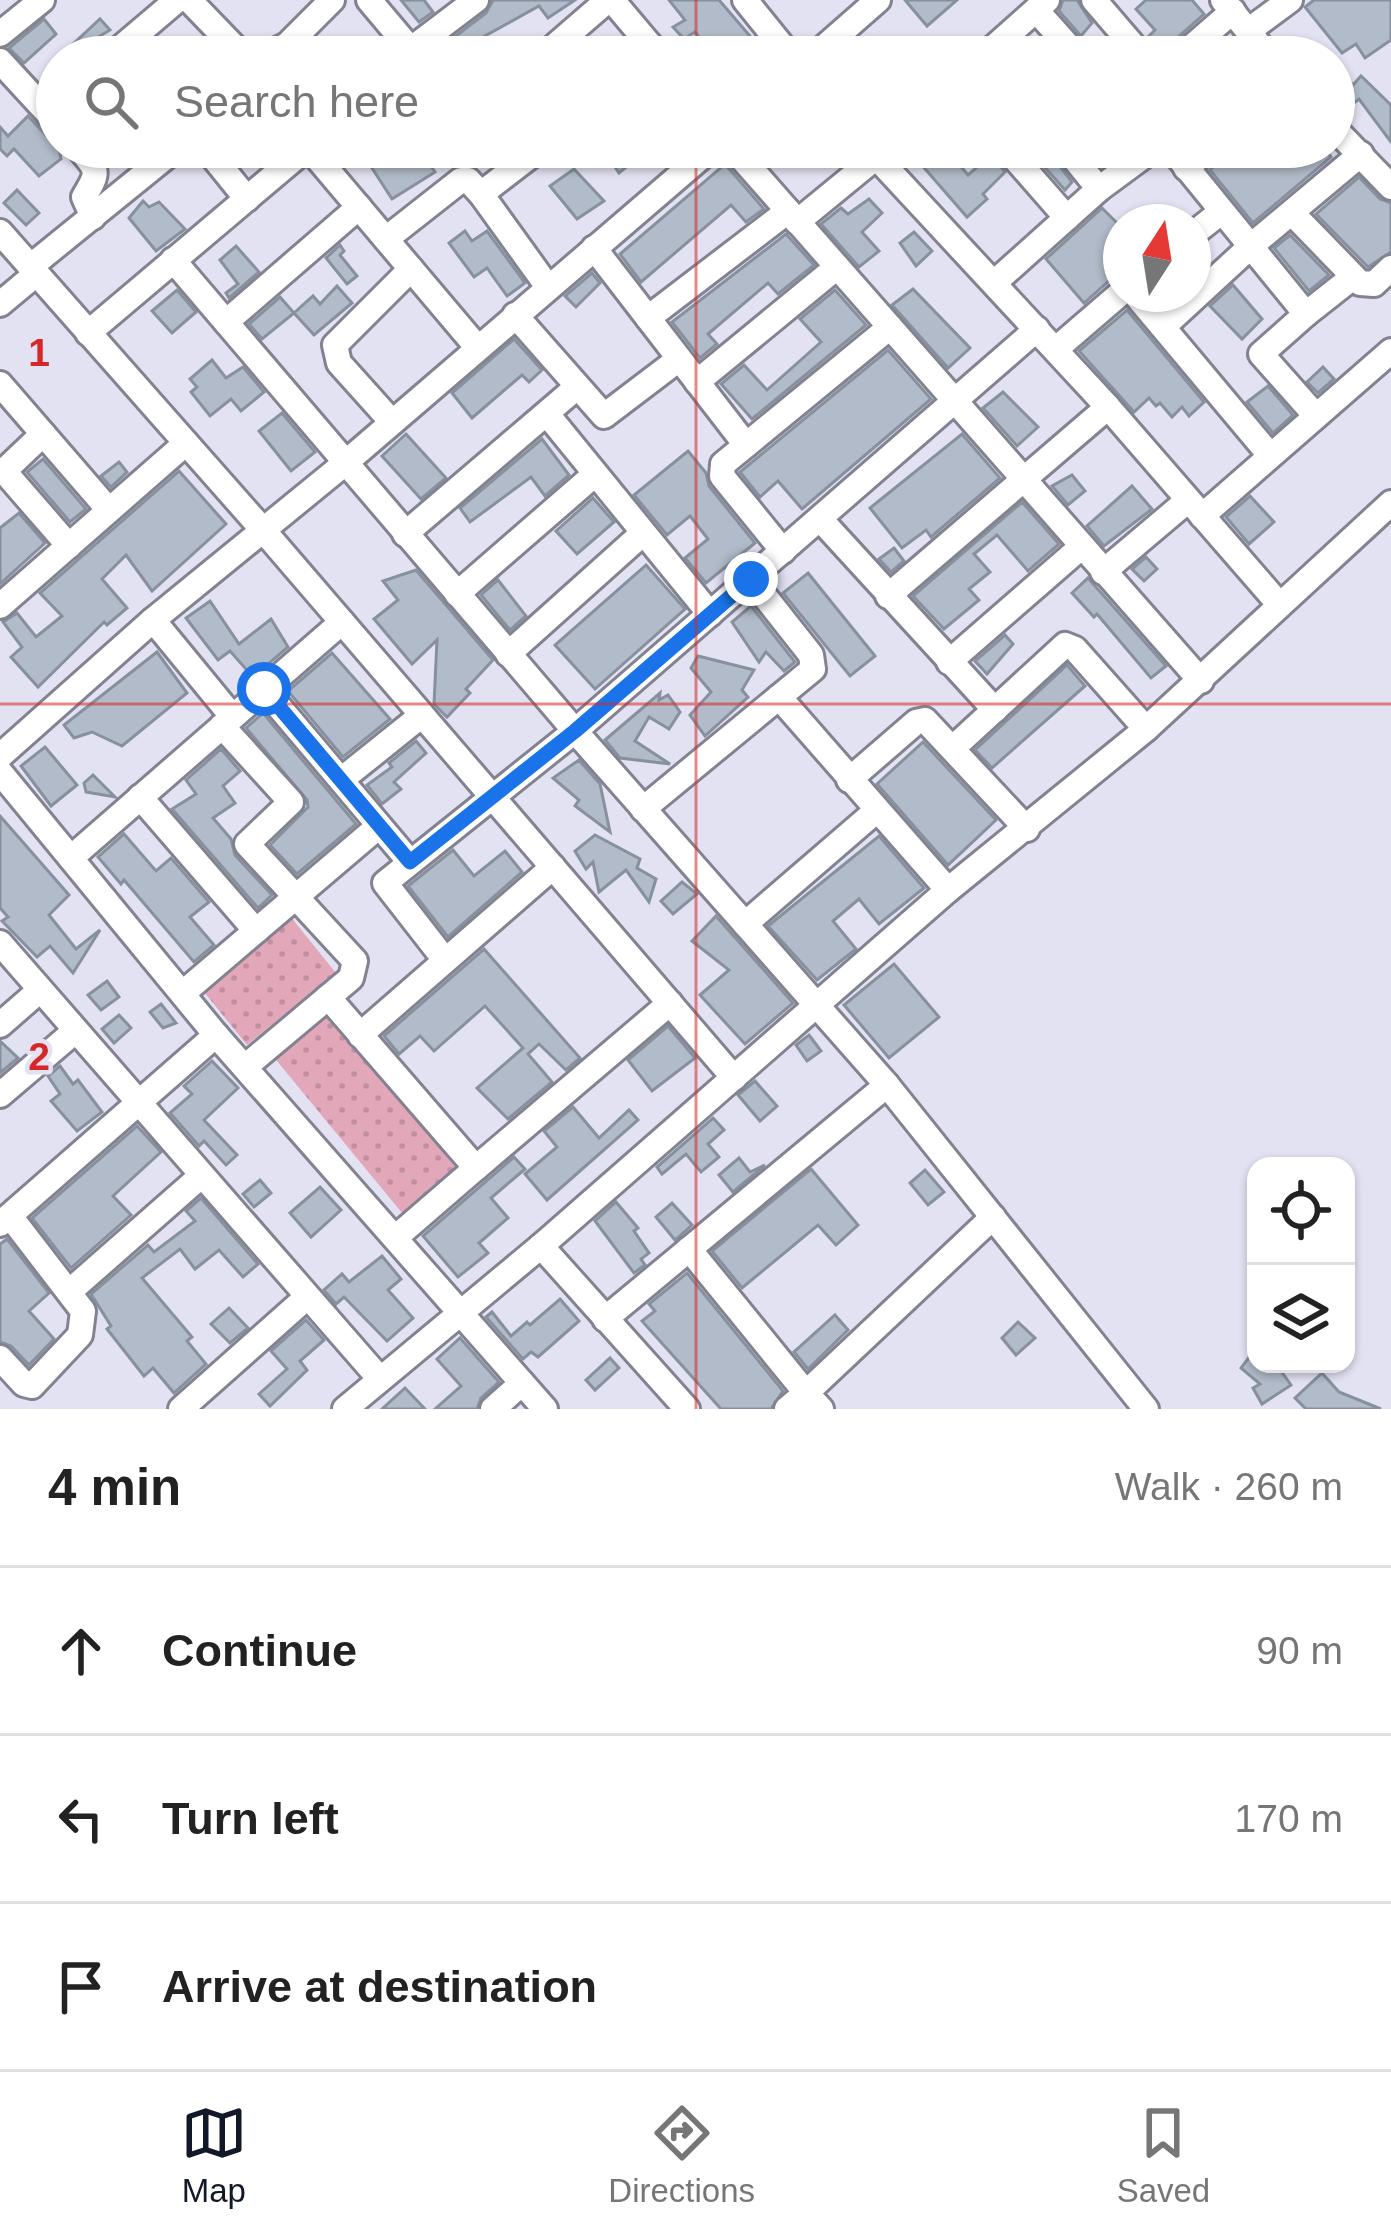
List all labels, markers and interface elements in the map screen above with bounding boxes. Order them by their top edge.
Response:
search box [36,36,1355,168]
icon: search [78,69,144,135]
text: Search here [174,76,419,127]
north arrow [1103,204,1211,312]
text: 1 [28,331,50,374]
route end [724,552,778,606]
route start [237,662,291,716]
text: 2 [28,1035,50,1078]
map controls [1247,1157,1355,1373]
button: locate [1247,1157,1355,1265]
button: layers [1247,1265,1355,1373]
text: 4 min [48,1459,181,1516]
text: Walk · 260 m [1115,1465,1343,1508]
icon: ahead [48,1618,114,1684]
text: Continue [162,1625,357,1676]
text: 90 m [1256,1629,1343,1672]
icon: left [48,1786,114,1852]
text: Turn left [162,1793,339,1844]
text: 170 m [1235,1797,1343,1840]
icon: arrive [48,1954,114,2020]
text: Arrive at destination [162,1961,597,2012]
tab: Map [181,2100,247,2210]
tab: Directions [608,2100,755,2210]
tab: Saved [1117,2100,1210,2210]

